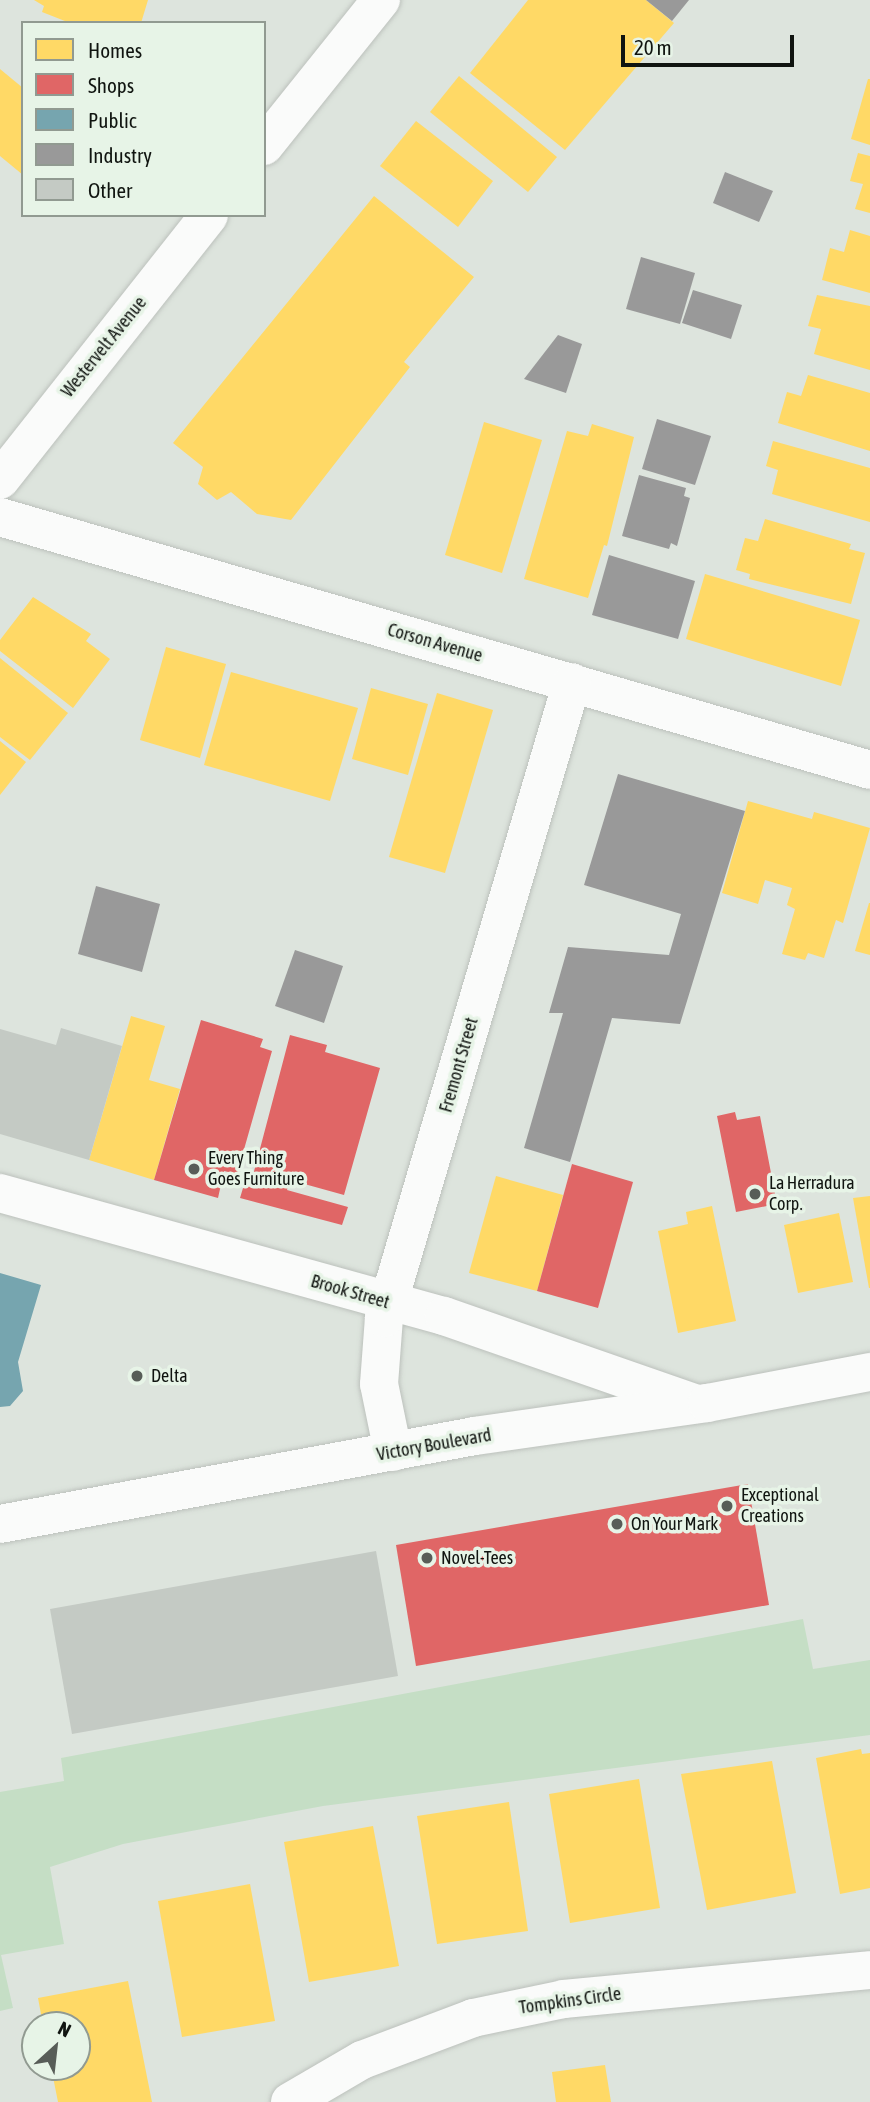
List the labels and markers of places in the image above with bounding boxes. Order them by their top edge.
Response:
place label: Every Thing Goes Furniture [208,1148,304,1190]
marker: Every Thing Goes Furniture [186,1161,202,1177]
place label: La Herradura Corp. [769,1173,855,1216]
marker: La Herradura Corp. [747,1186,763,1202]
place label: Delta [151,1365,188,1387]
marker: Delta [129,1368,145,1384]
place label: Exceptional Creations [741,1485,819,1528]
marker: Exceptional Creations [719,1498,735,1514]
place label: On Your Mark [631,1513,718,1535]
marker: On Your Mark [609,1516,625,1532]
place label: Novel-Tees [441,1547,513,1569]
marker: Novel-Tees [419,1550,435,1566]

